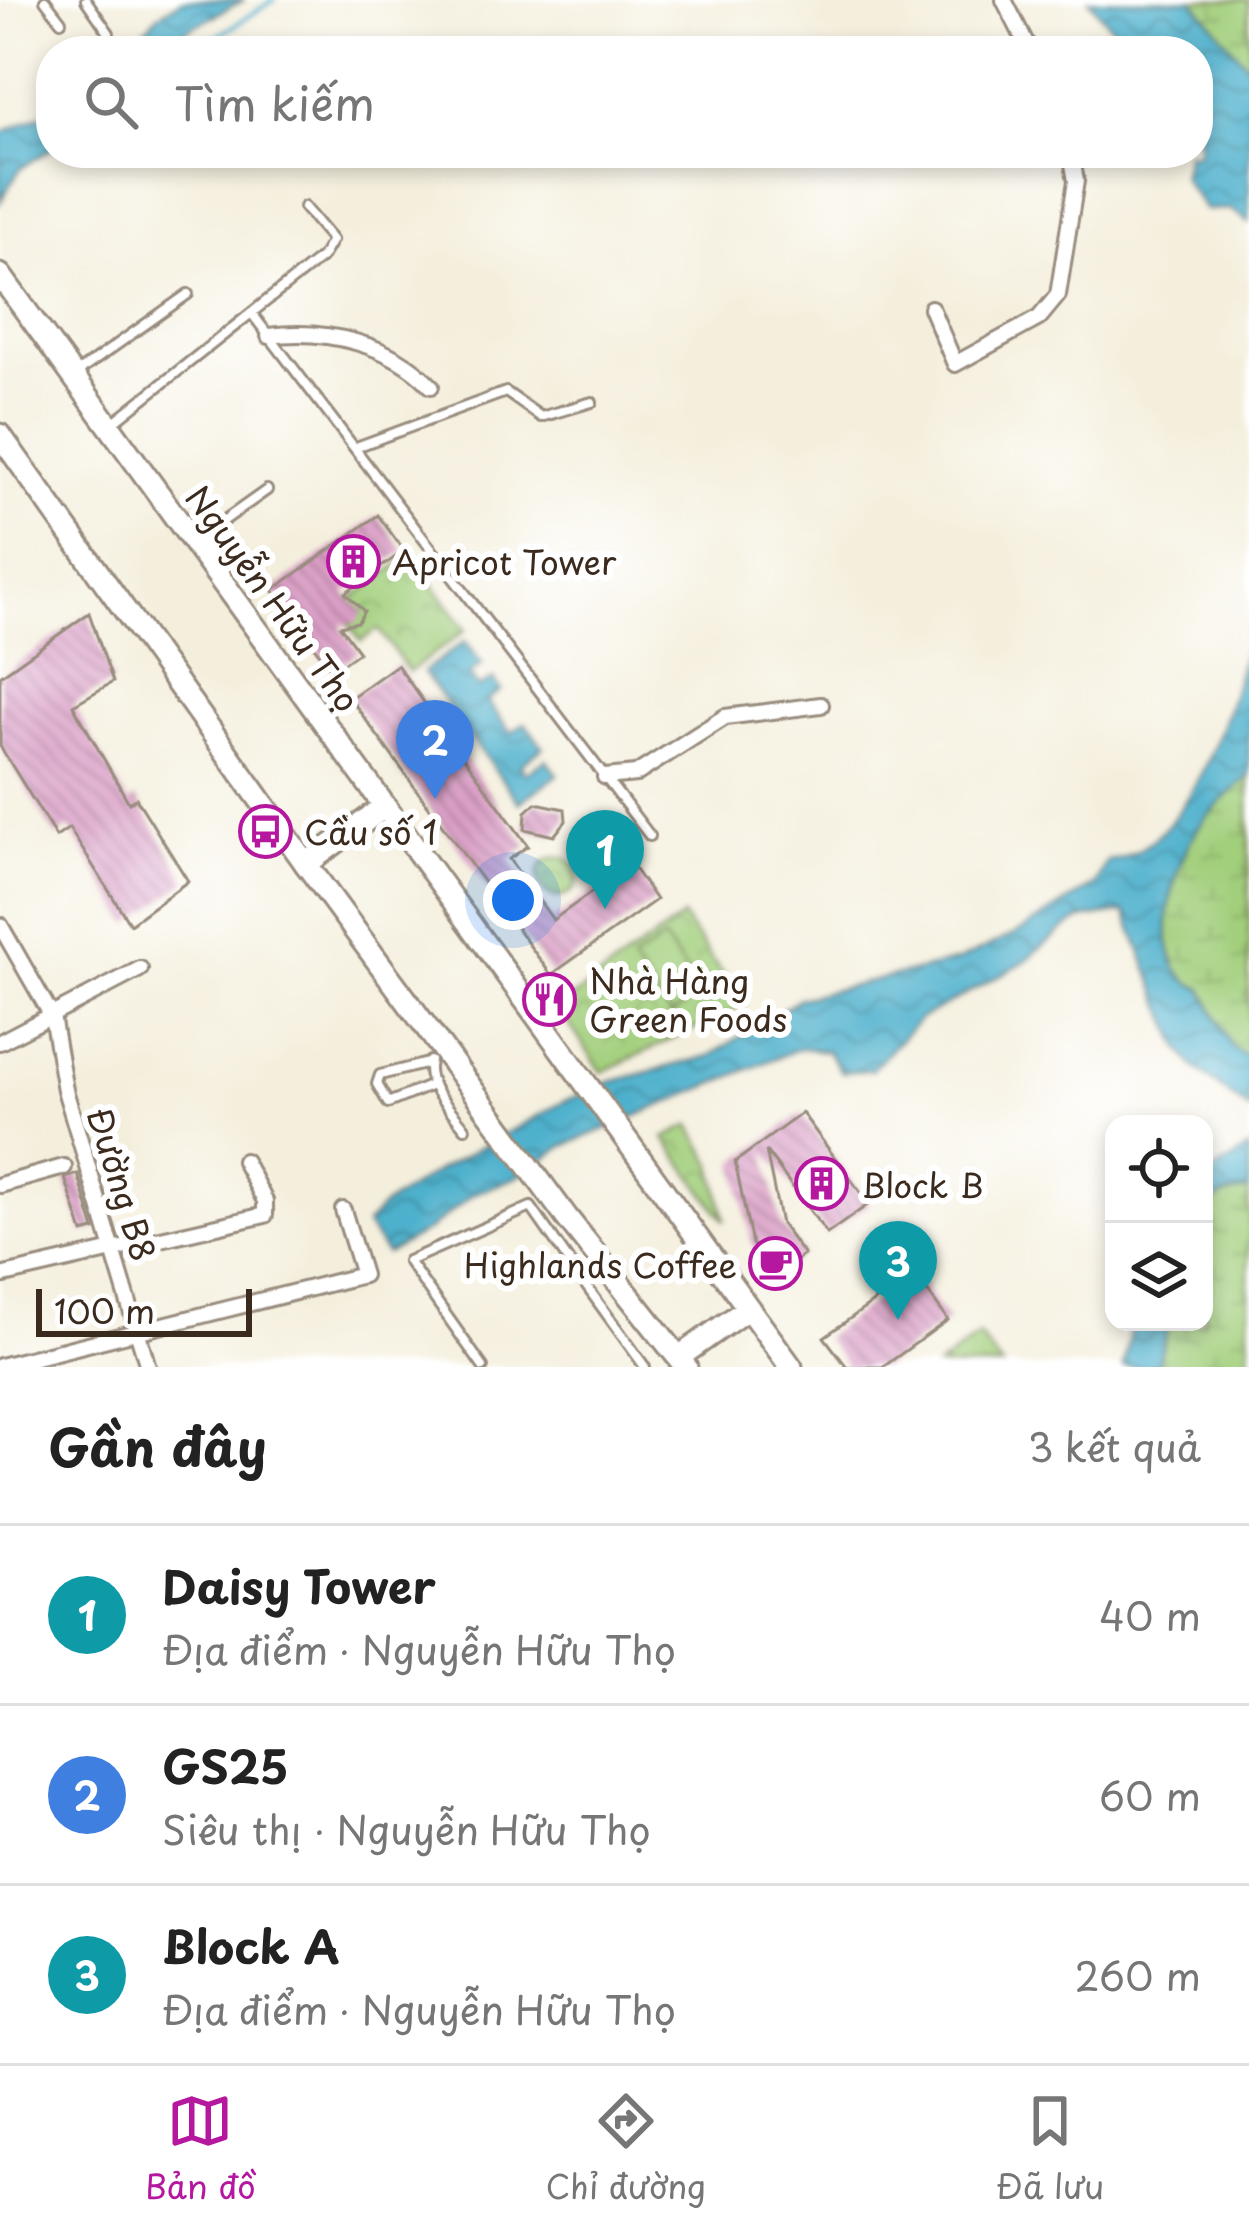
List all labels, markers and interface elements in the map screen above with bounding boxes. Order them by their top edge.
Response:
search box [36,36,1213,168]
text: Tìm kiếm [174,68,375,136]
icon: search [78,69,144,135]
street label: Nguyễn Hữu Thọ [175,475,373,721]
building icon: Apricot Tower [325,533,381,589]
place label: Apricot Tower [392,536,617,586]
pin: 2 [396,700,474,799]
bus stop icon: Cầu số 1 [237,803,293,859]
place label: Cầu số 1 [304,806,437,856]
pin: 1 [566,810,644,909]
your location [483,870,543,930]
place label: Nhà Hàng Green Foods [589,955,787,1043]
restaurant icon: Nhà Hàng Green Foods [522,971,578,1027]
street label: Đường B8 [76,1101,170,1267]
map controls [1105,1115,1213,1331]
button: locate [1105,1115,1213,1223]
building icon: Block B [794,1156,850,1212]
place label: Block B [861,1159,983,1209]
pin: 3 [859,1221,937,1320]
button: layers [1105,1223,1213,1331]
cafe icon: Highlands Coffee [748,1236,804,1292]
place label: Highlands Coffee [464,1239,737,1289]
scale bar [36,1283,252,1336]
text: 100 m [54,1285,155,1335]
text: Gần đây [48,1407,267,1484]
text: 3 kết quả [1028,1416,1201,1475]
text: Daisy Tower [162,1551,436,1619]
text: 1 [78,1585,96,1644]
text: 40 m [1099,1585,1201,1644]
text: Địa điểm · Nguyễn Hữu Thọ [162,1619,676,1678]
text: GS25 [162,1731,288,1799]
text: 2 [73,1765,101,1824]
text: 60 m [1099,1765,1201,1824]
text: Siêu thị · Nguyễn Hữu Thọ [162,1799,651,1858]
text: Block A [162,1911,340,1979]
text: 3 [74,1945,100,2004]
text: 260 m [1074,1945,1201,2004]
text: Địa điểm · Nguyễn Hữu Thọ [162,1979,676,2038]
tab: Bản đồ [145,2088,256,2210]
tab: Chỉ đường [546,2088,706,2210]
tab: Đã lưu [996,2088,1104,2210]

